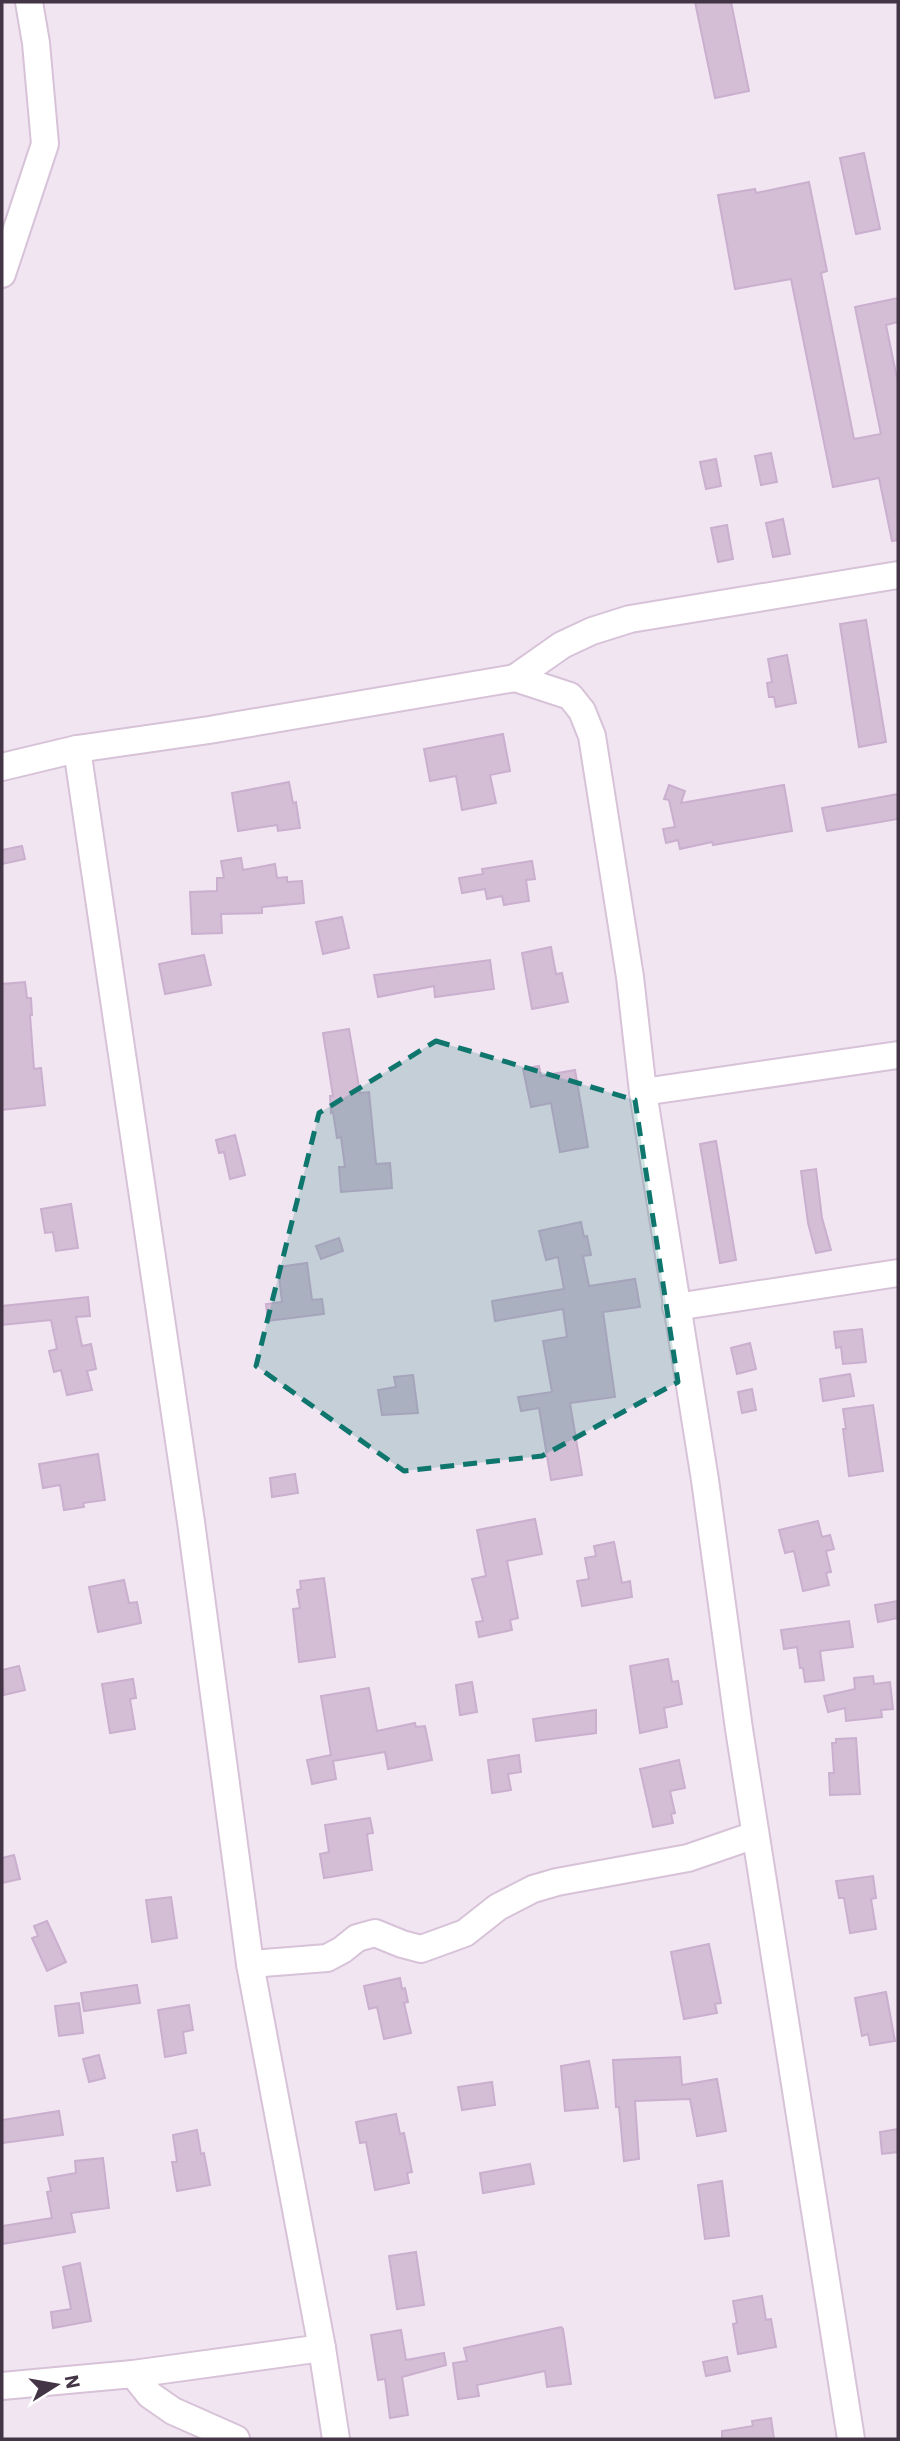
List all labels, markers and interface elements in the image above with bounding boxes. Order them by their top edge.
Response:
north arrow [21,2350,91,2420]
text: N [60,2373,86,2391]

